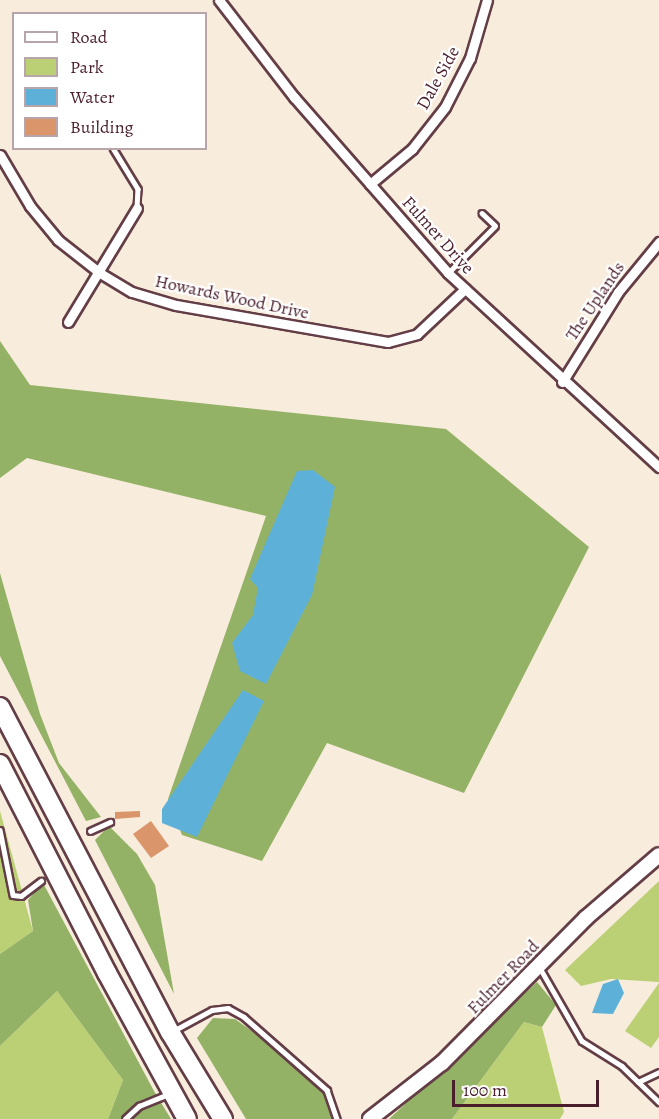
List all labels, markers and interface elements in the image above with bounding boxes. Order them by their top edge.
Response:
legend [12,12,207,150]
text: Road [70,25,107,49]
street label: Dale Side [412,42,464,114]
text: Park [70,55,104,79]
text: Water [70,85,115,109]
text: Building [70,115,134,139]
street label: Fulmer Drive [397,192,479,278]
street label: The Uplands [561,257,629,345]
street label: Howards Wood Drive [153,270,311,324]
street label: Fulmer Road [462,936,544,1018]
scale bar [455,1068,602,1106]
text: 100 m [463,1078,507,1102]

